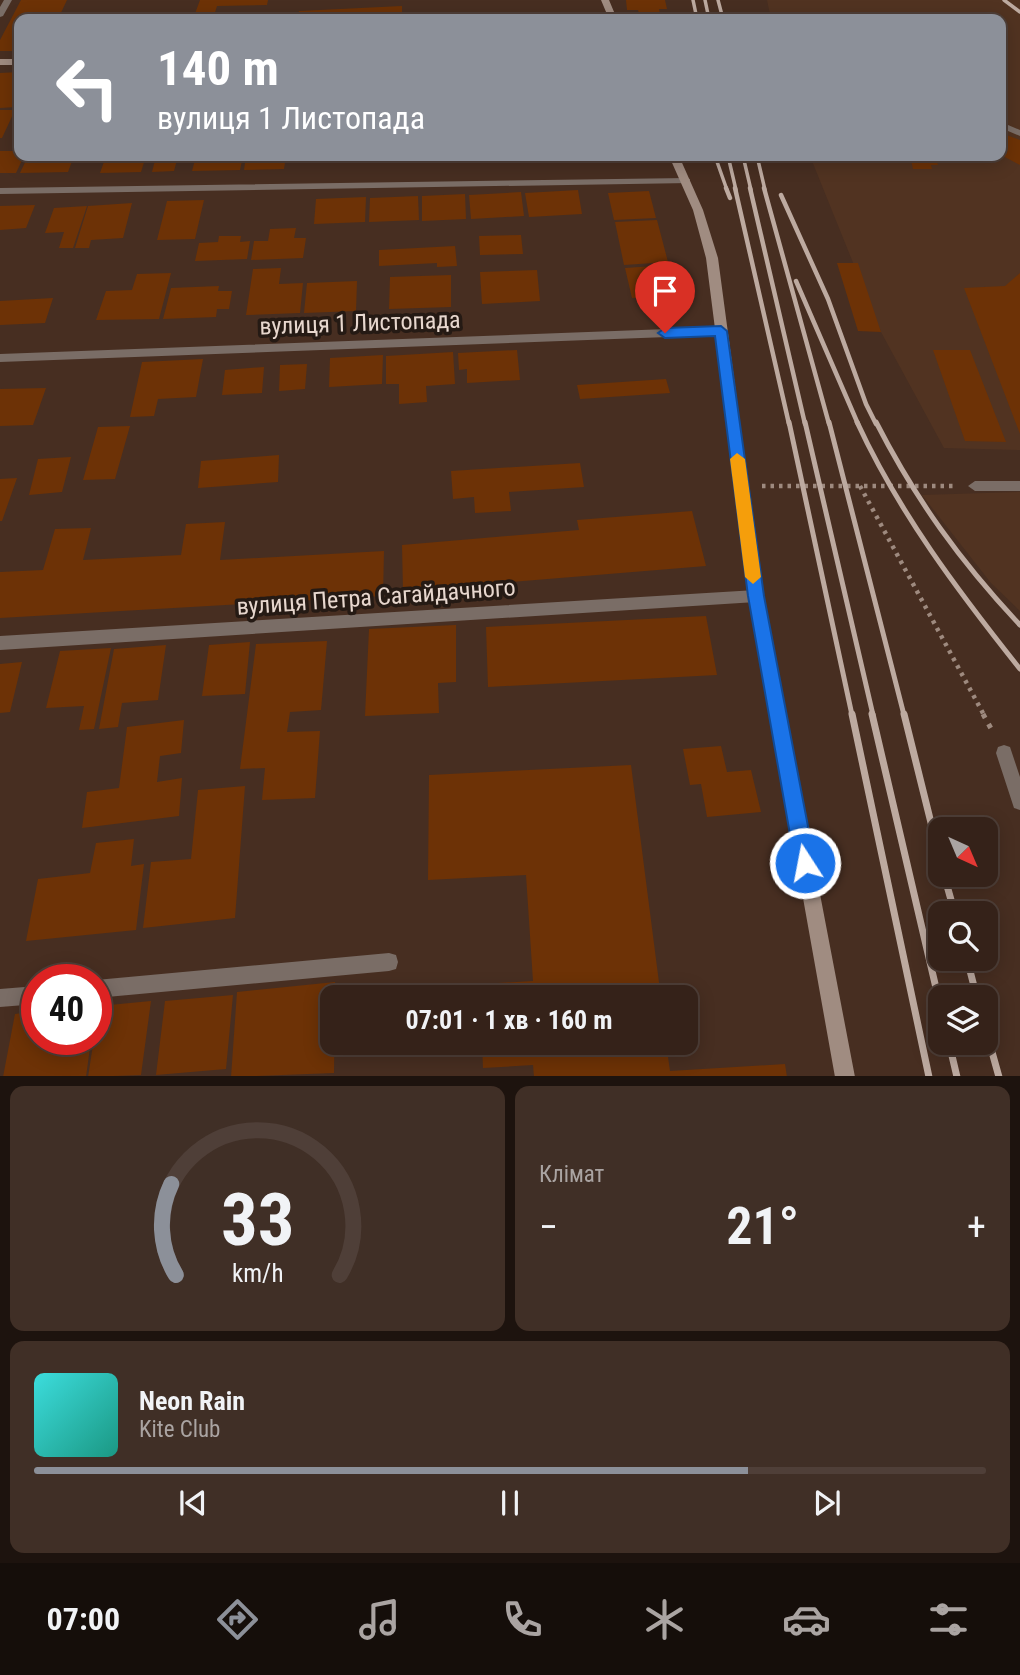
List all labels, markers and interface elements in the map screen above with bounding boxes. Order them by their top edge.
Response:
text: 140 m [157,40,279,97]
icon: left [42,42,133,133]
text: вулиця 1 Листопада [157,99,425,137]
pin [635,261,695,333]
icon: arrive [646,272,684,310]
street label: вулиця 1 Листопада [259,306,461,340]
street label: вулиця Петра Сагайдачного [236,573,516,621]
north arrow [928,817,998,887]
map controls [928,817,998,1055]
position arrow [768,826,842,900]
button: search [928,901,998,971]
speed limit sign: 40 [21,964,112,1055]
button: layers [928,985,998,1055]
text: 07:01 · 1 хв · 160 m [406,1005,612,1035]
text: Клімат [539,1161,604,1188]
text: 33 [221,1177,294,1263]
text: 21° [726,1196,799,1257]
text: − [539,1205,558,1249]
text: + [967,1205,986,1249]
text: km/h [232,1258,283,1287]
text: Neon Rain [139,1386,245,1416]
text: Kite Club [139,1416,220,1443]
icon: previous [174,1484,212,1522]
icon: pause [491,1484,529,1522]
icon: next [808,1484,846,1522]
icon: directions [213,1595,262,1644]
icon: music [355,1595,404,1644]
icon: phone [498,1595,547,1644]
icon: climate [640,1595,689,1644]
icon: car [782,1595,831,1644]
icon: filters [924,1595,973,1644]
text: 07:00 [47,1600,120,1638]

